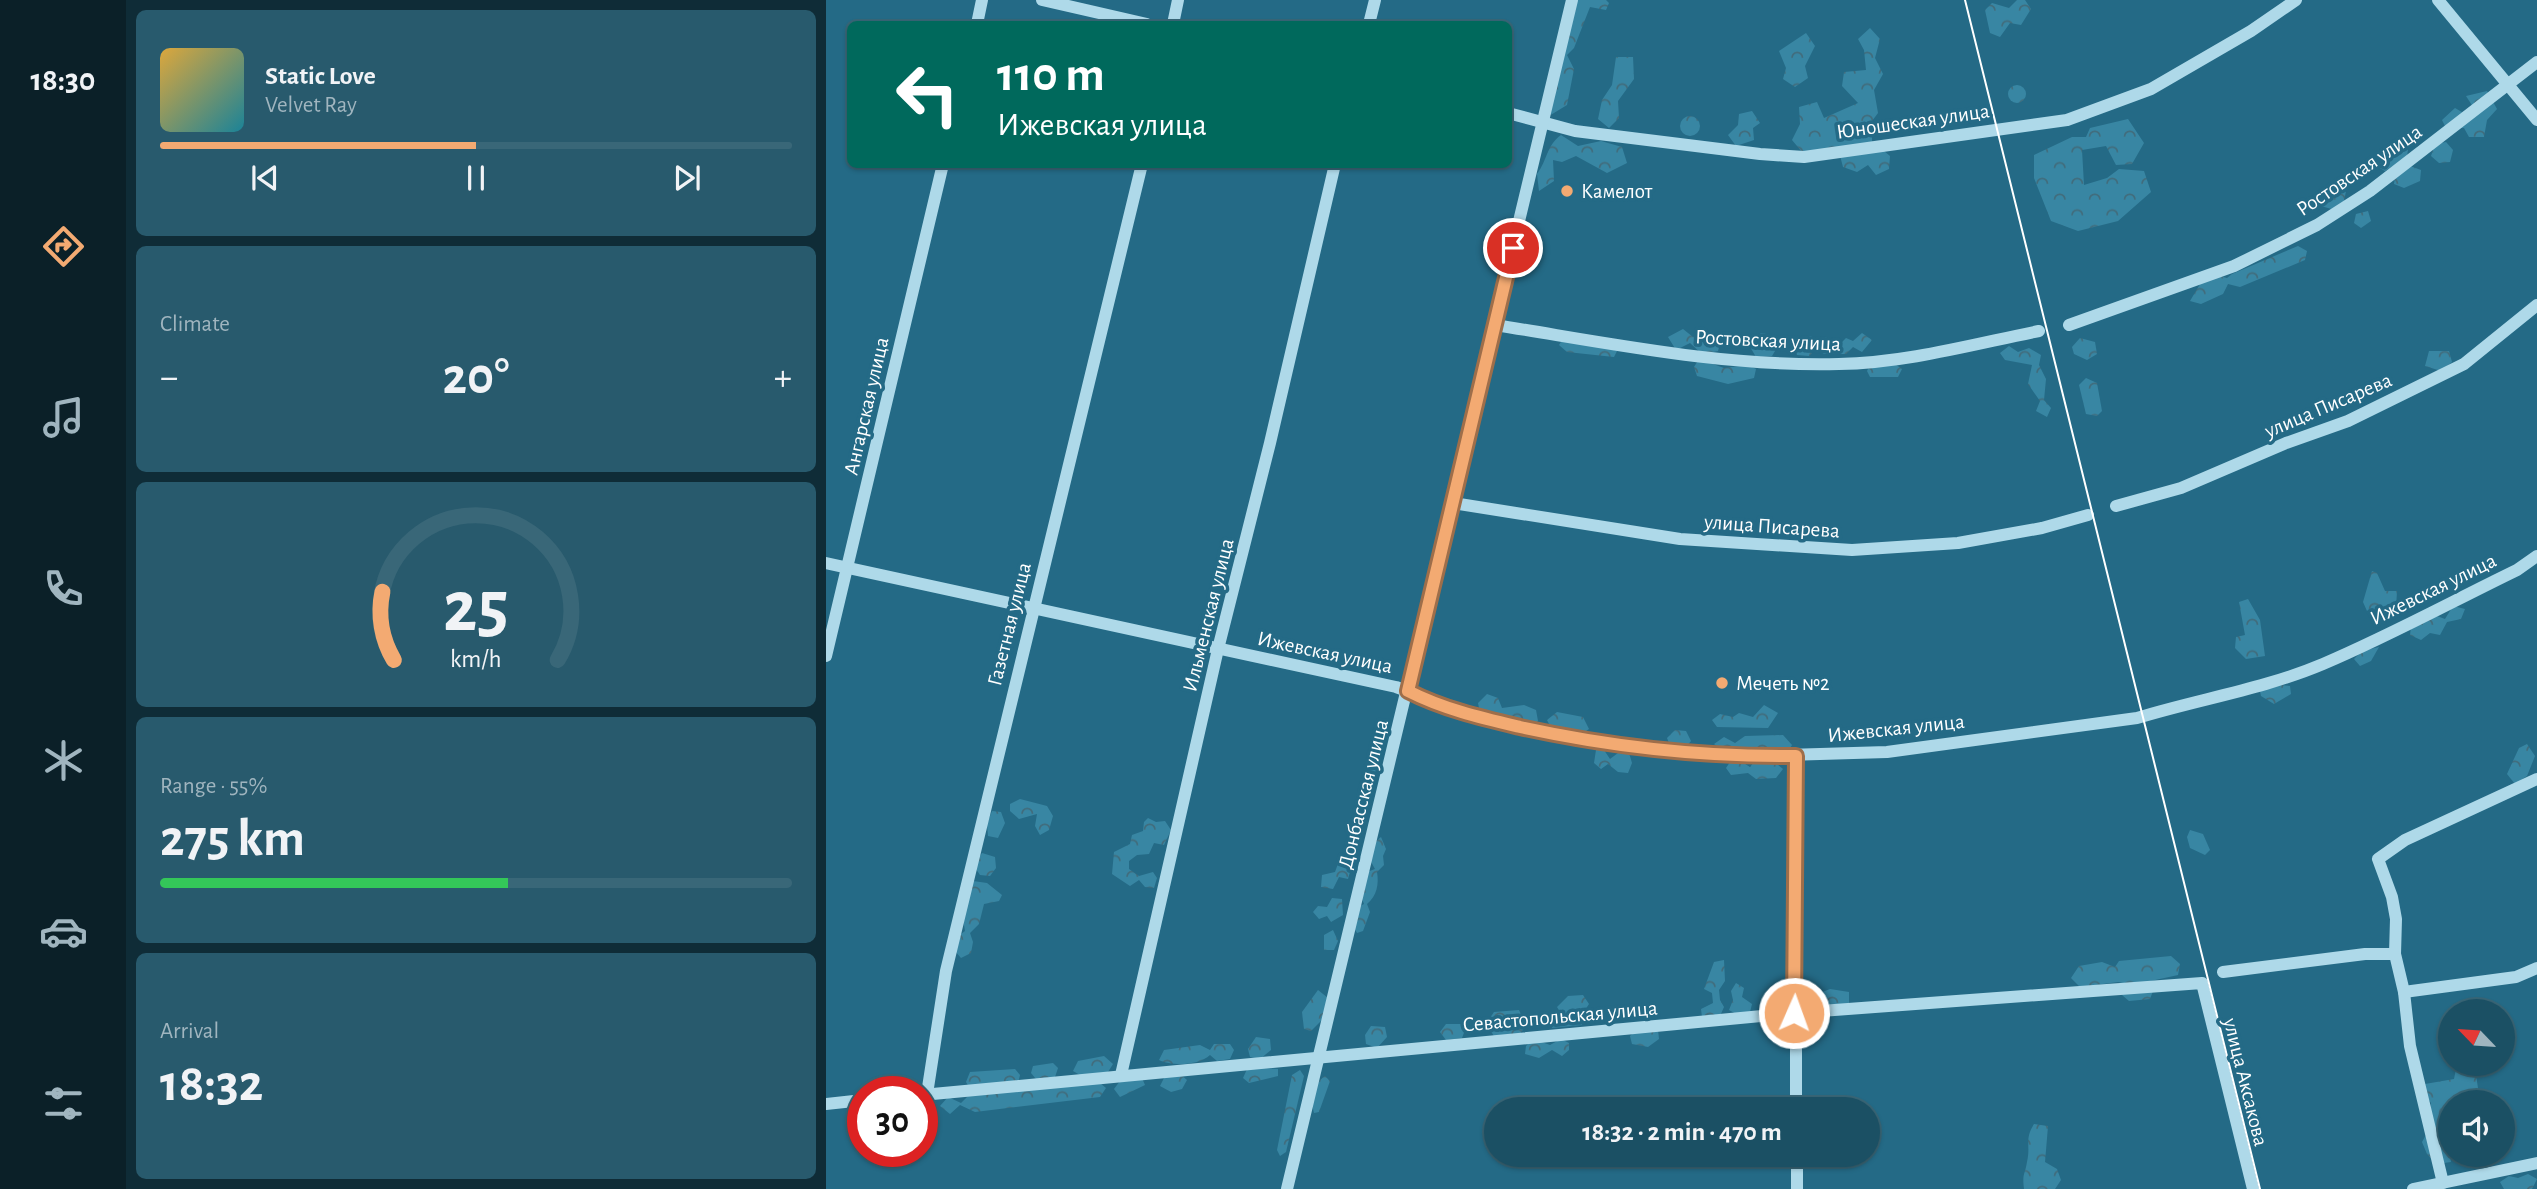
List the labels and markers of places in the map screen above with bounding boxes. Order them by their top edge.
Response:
place label: Камелот [1581,181,1653,202]
marker: Камелот [1559,183,1575,199]
pin [1483,218,1543,278]
place label: Мечеть №2 [1736,673,1830,694]
marker: Мечеть №2 [1714,675,1730,691]

